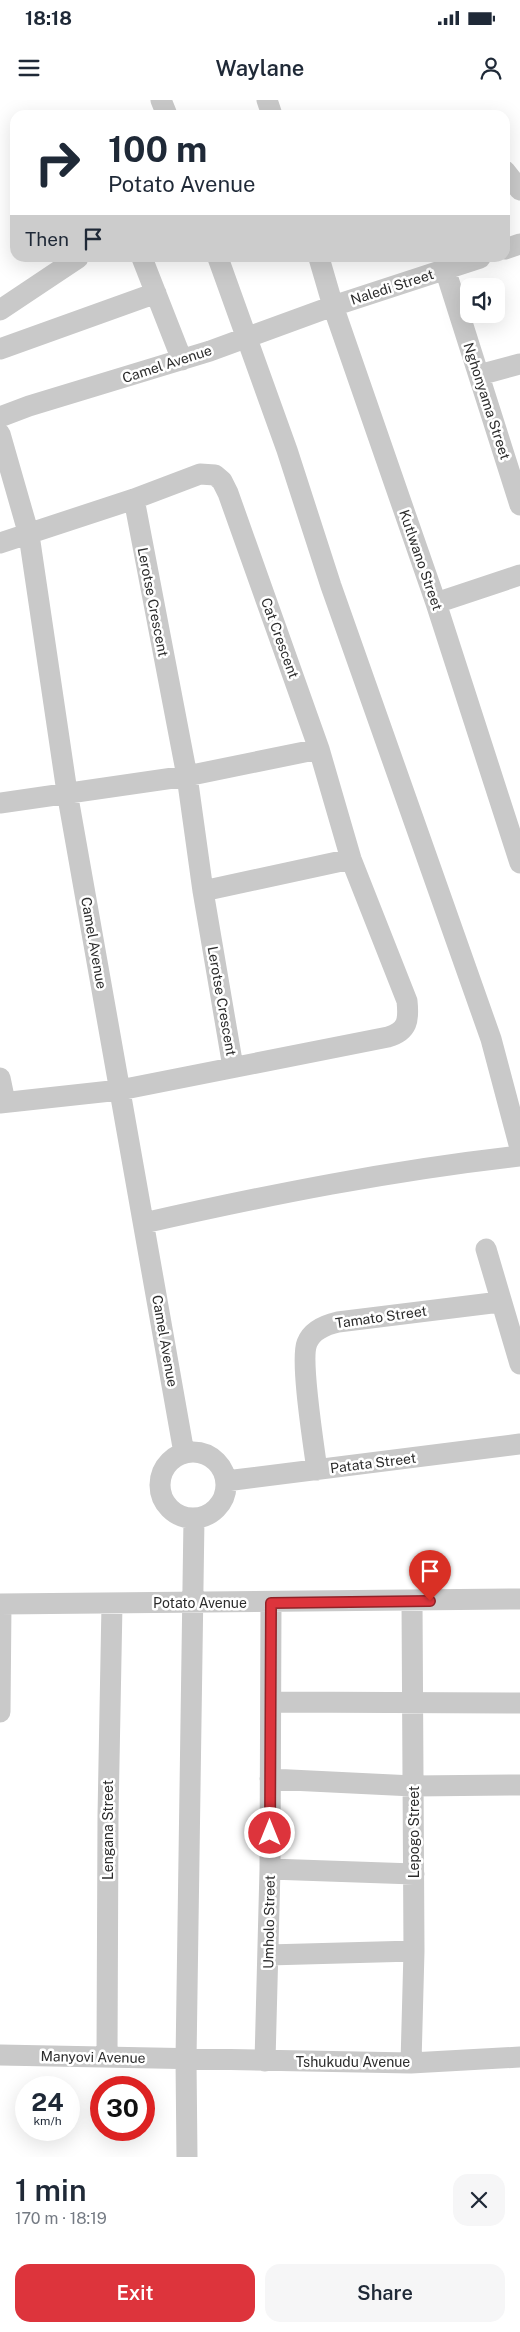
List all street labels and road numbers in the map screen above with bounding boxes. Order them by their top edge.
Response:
street label: Naledi Street [348,266,436,308]
street label: Nghonyama Street [461,340,513,462]
street label: Camel Avenue [120,342,214,386]
street label: Kutlwano Street [396,508,446,612]
street label: Lerotse Crescent [135,546,171,658]
street label: Cat Crescent [258,596,302,680]
street label: Camel Avenue [78,896,110,990]
street label: Lerotse Crescent [204,945,240,1057]
street label: Camel Avenue [149,1294,181,1388]
street label: Tamato Street [334,1303,428,1331]
street label: Patata Street [329,1450,417,1476]
street label: Potato Avenue [153,1595,247,1611]
street label: Lengana Street [100,1780,116,1880]
street label: Lepogo Street [406,1786,422,1878]
street label: Umholo Street [260,1875,278,1969]
street label: Manyovi Avenue [40,2048,146,2066]
street label: Tshukudu Avenue [296,2054,410,2070]

